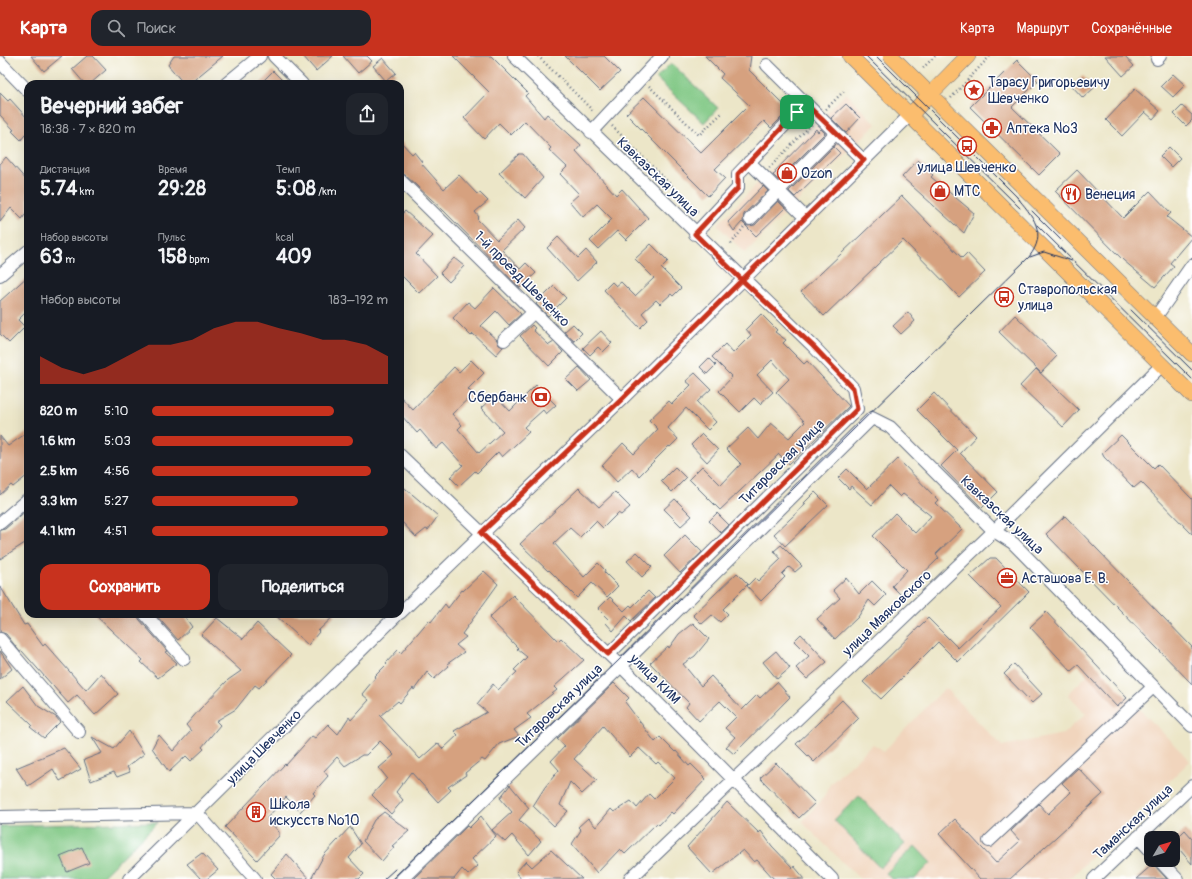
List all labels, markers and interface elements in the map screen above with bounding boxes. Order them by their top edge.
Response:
search box [91,10,371,46]
text: Карта [20,16,67,40]
icon: search [105,17,127,39]
text: Поиск [137,19,176,38]
text: Карта [960,20,995,37]
text: Маршрут [1017,20,1069,37]
text: Сохранённые [1091,20,1172,37]
place label: Тарасу Григорьевичу Шевченко [988,74,1109,107]
place icon: Тарасу Григорьевичу Шевченко [963,79,985,101]
text: Вечерний забег [40,92,183,120]
button: share [346,93,388,135]
pin [780,95,814,129]
icon: arrive [786,101,808,123]
pharmacy icon: Аптека №3 [981,117,1003,139]
place label: Аптека №3 [1006,120,1078,137]
text: 18:38 · 7 × 820 m [40,121,136,137]
street label: Кавказская улица [614,134,702,220]
bus stop icon: улица Шевченко [956,135,978,157]
place label: улица Шевченко [917,159,1017,176]
shop icon: Ozon [776,162,798,184]
text: Дистанция [40,163,90,176]
text: Время [158,163,187,176]
text: Темп [276,163,300,176]
place label: Ozon [801,165,833,182]
text: 5.74 [40,176,77,201]
text: 29:28 [158,176,206,201]
text: 5:08 [276,176,316,201]
shop icon: МТС [929,180,951,202]
place label: МТС [954,183,981,200]
restaurant icon: Венеция [1060,183,1082,205]
text: km [77,185,94,198]
text: /km [316,185,337,198]
place label: Венеция [1085,186,1135,203]
street label: 1-й проезд Шевченко [471,228,574,331]
text: Набор высоты [40,231,108,244]
text: Пульс [158,231,186,244]
text: kcal [276,231,294,244]
text: 63 [40,244,63,269]
text: 158 [158,244,187,269]
text: 409 [276,244,312,269]
text: m [63,253,75,266]
text: bpm [187,253,210,266]
place label: Ставропольская улица [1017,281,1117,314]
bus stop icon: Ставропольская улица [993,286,1015,308]
text: Набор высоты [40,292,121,308]
text: 183–192 m [328,292,388,308]
bank icon: Сбербанк [530,386,552,408]
place label: Сбербанк [468,389,527,406]
text: 820 m [40,403,77,419]
text: 5:10 [104,403,128,419]
street label: Титаровская улица [736,416,828,508]
text: 1.6 km [40,433,75,449]
text: 5:03 [104,433,131,449]
text: 2.5 km [40,463,77,479]
text: 4:56 [104,463,130,479]
street label: Кавказская улица [957,472,1047,558]
text: 3.3 km [40,493,77,509]
text: 5:27 [104,493,129,509]
text: 4.1 km [40,523,75,539]
text: 4:51 [104,523,127,539]
button: Сохранить [40,564,210,610]
button: Поделиться [218,564,388,610]
street label: улица Маяковского [838,566,935,660]
office icon: Асташова Е. В. [996,567,1018,589]
place label: Асташова Е. В. [1021,570,1109,587]
street label: улица КИМ [626,650,684,708]
street label: Титаровская улица [512,660,606,752]
street label: улица Шевченко [222,706,305,789]
street label: Таманская улица [1090,781,1176,863]
place label: Школа искусств №10 [270,796,359,829]
building icon: Школа искусств №10 [245,801,267,823]
north arrow [1144,831,1180,867]
map controls [1144,831,1180,867]

